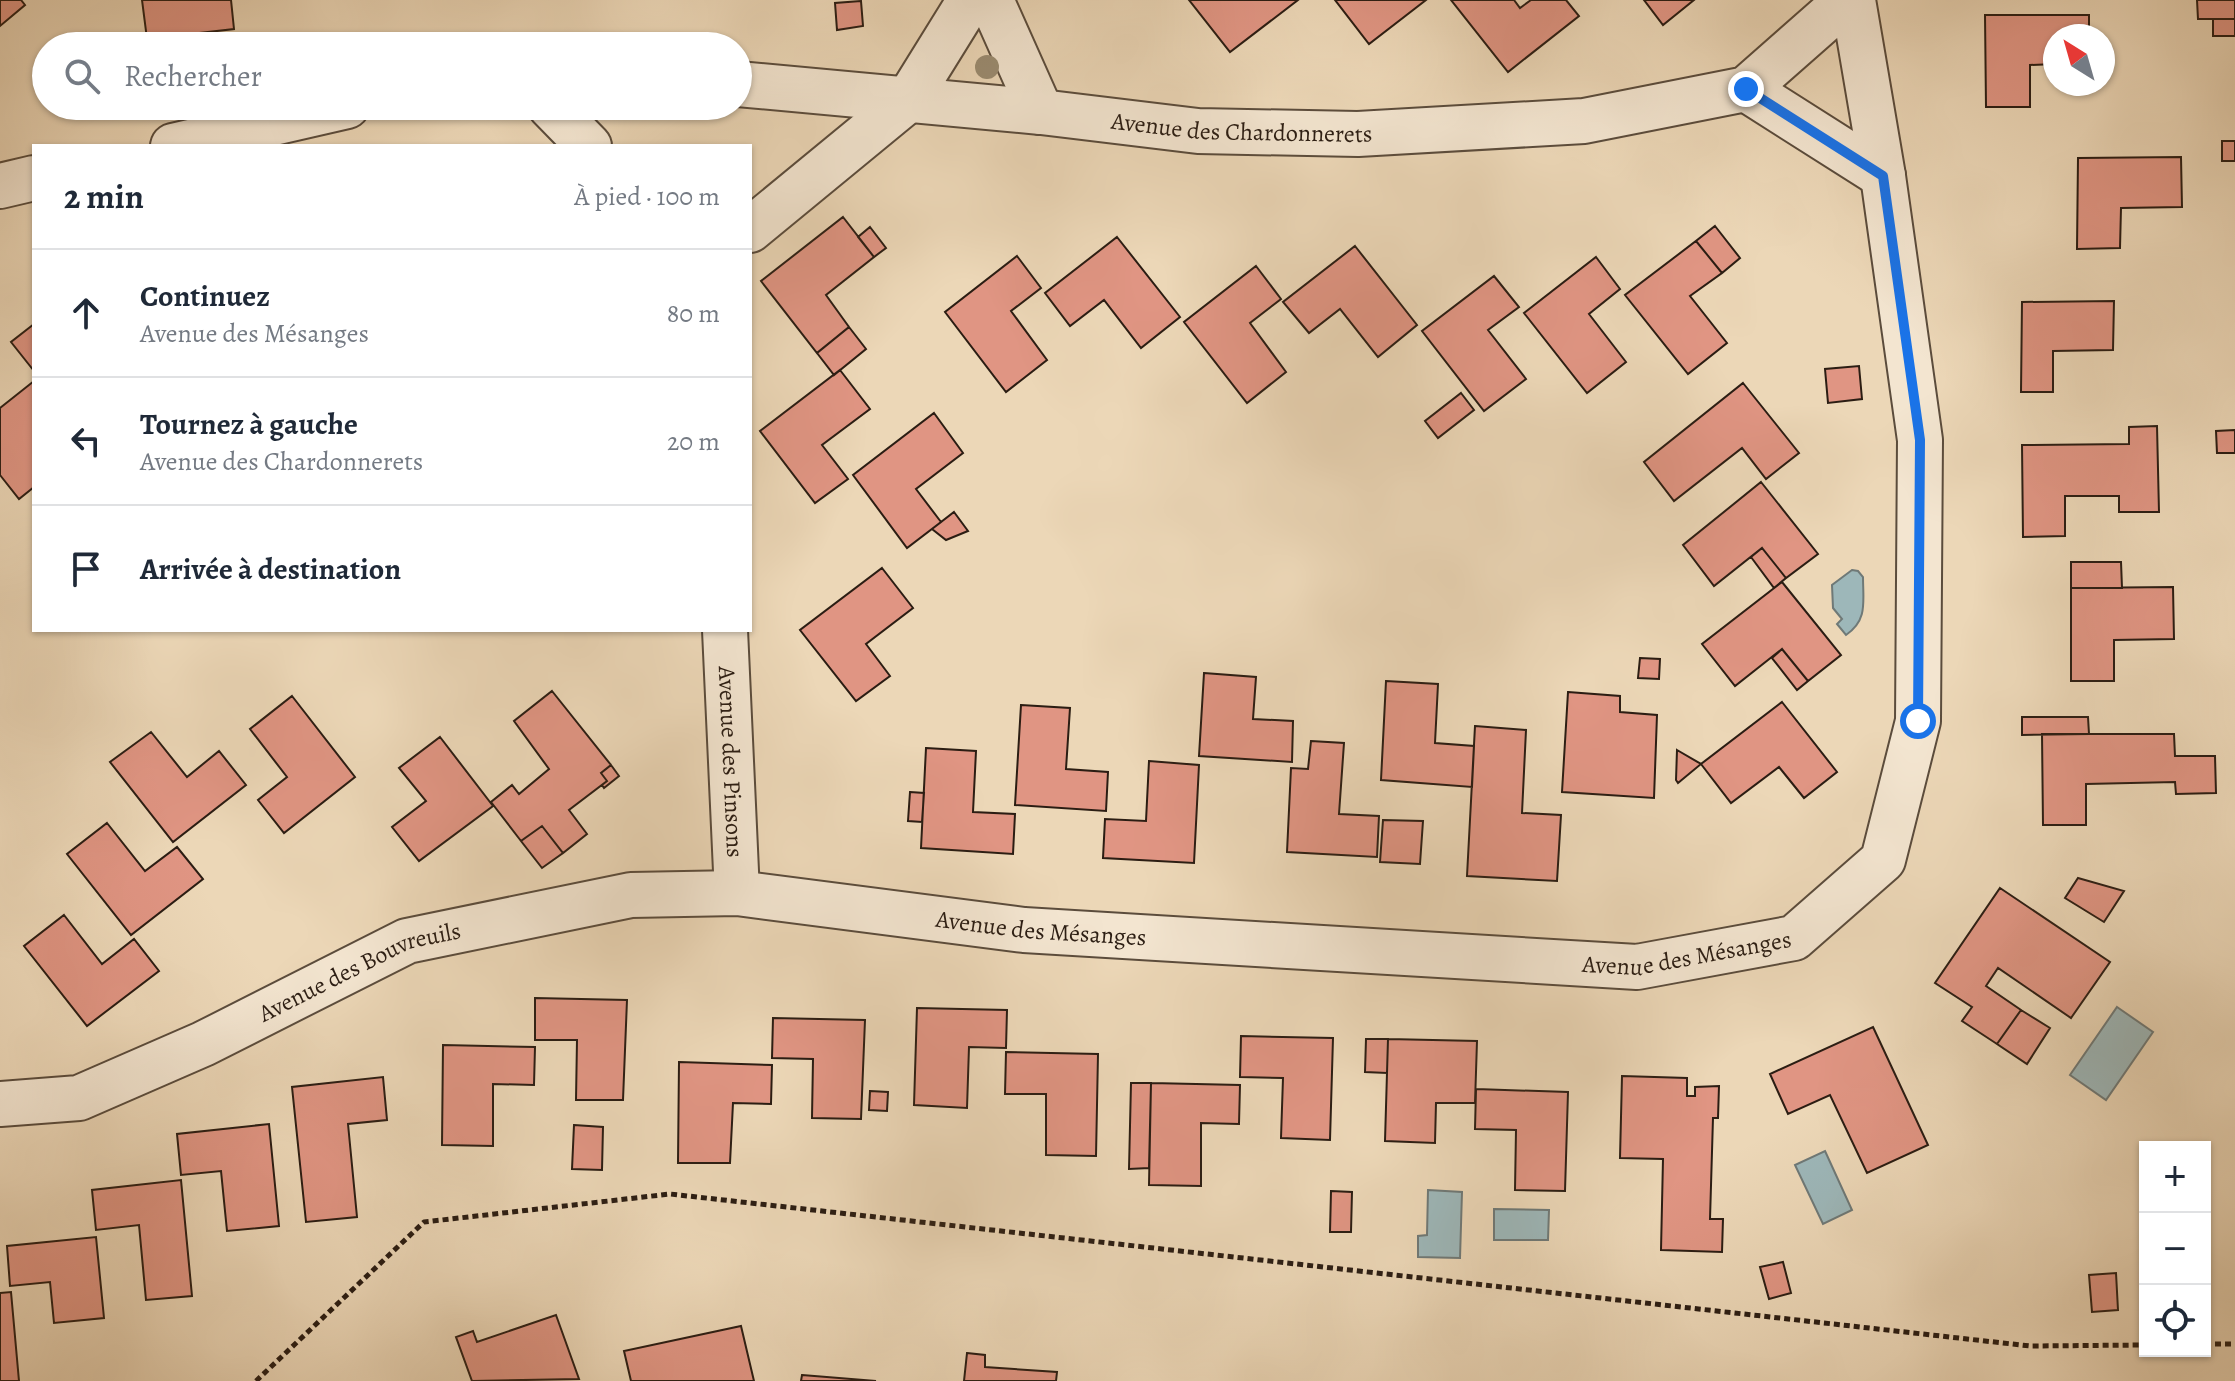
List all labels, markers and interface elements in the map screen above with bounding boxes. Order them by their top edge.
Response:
north arrow [2043,24,2115,96]
search box [32,32,752,120]
icon: search [60,54,104,98]
text: Rechercher [124,56,262,96]
route end [1728,71,1764,107]
street label: Avenue des Chardonnerets [1108,105,1373,150]
text: 2 min [64,173,144,220]
text: À pied · 100 m [574,179,720,214]
text: Continuez [140,276,270,316]
icon: ahead [64,291,108,335]
text: 80 m [667,296,720,331]
text: Avenue des Mésanges [140,316,369,351]
text: Tournez à gauche [140,404,358,444]
icon: left [64,419,108,463]
text: 20 m [667,424,720,459]
text: Avenue des Chardonnerets [140,444,423,479]
icon: arrive [64,547,108,591]
text: Arrivée à destination [140,549,401,589]
street label: Avenue des Pinsons [711,664,751,858]
route start [1900,703,1936,739]
street label: Avenue des Mésanges [933,903,1147,953]
street label: Avenue des Bouvreuils [252,914,464,1030]
street label: Avenue des Mésanges [1580,923,1794,983]
map controls [2139,1141,2211,1357]
button: + [2139,1141,2211,1213]
button: − [2139,1213,2211,1285]
button: locate [2139,1285,2211,1357]

